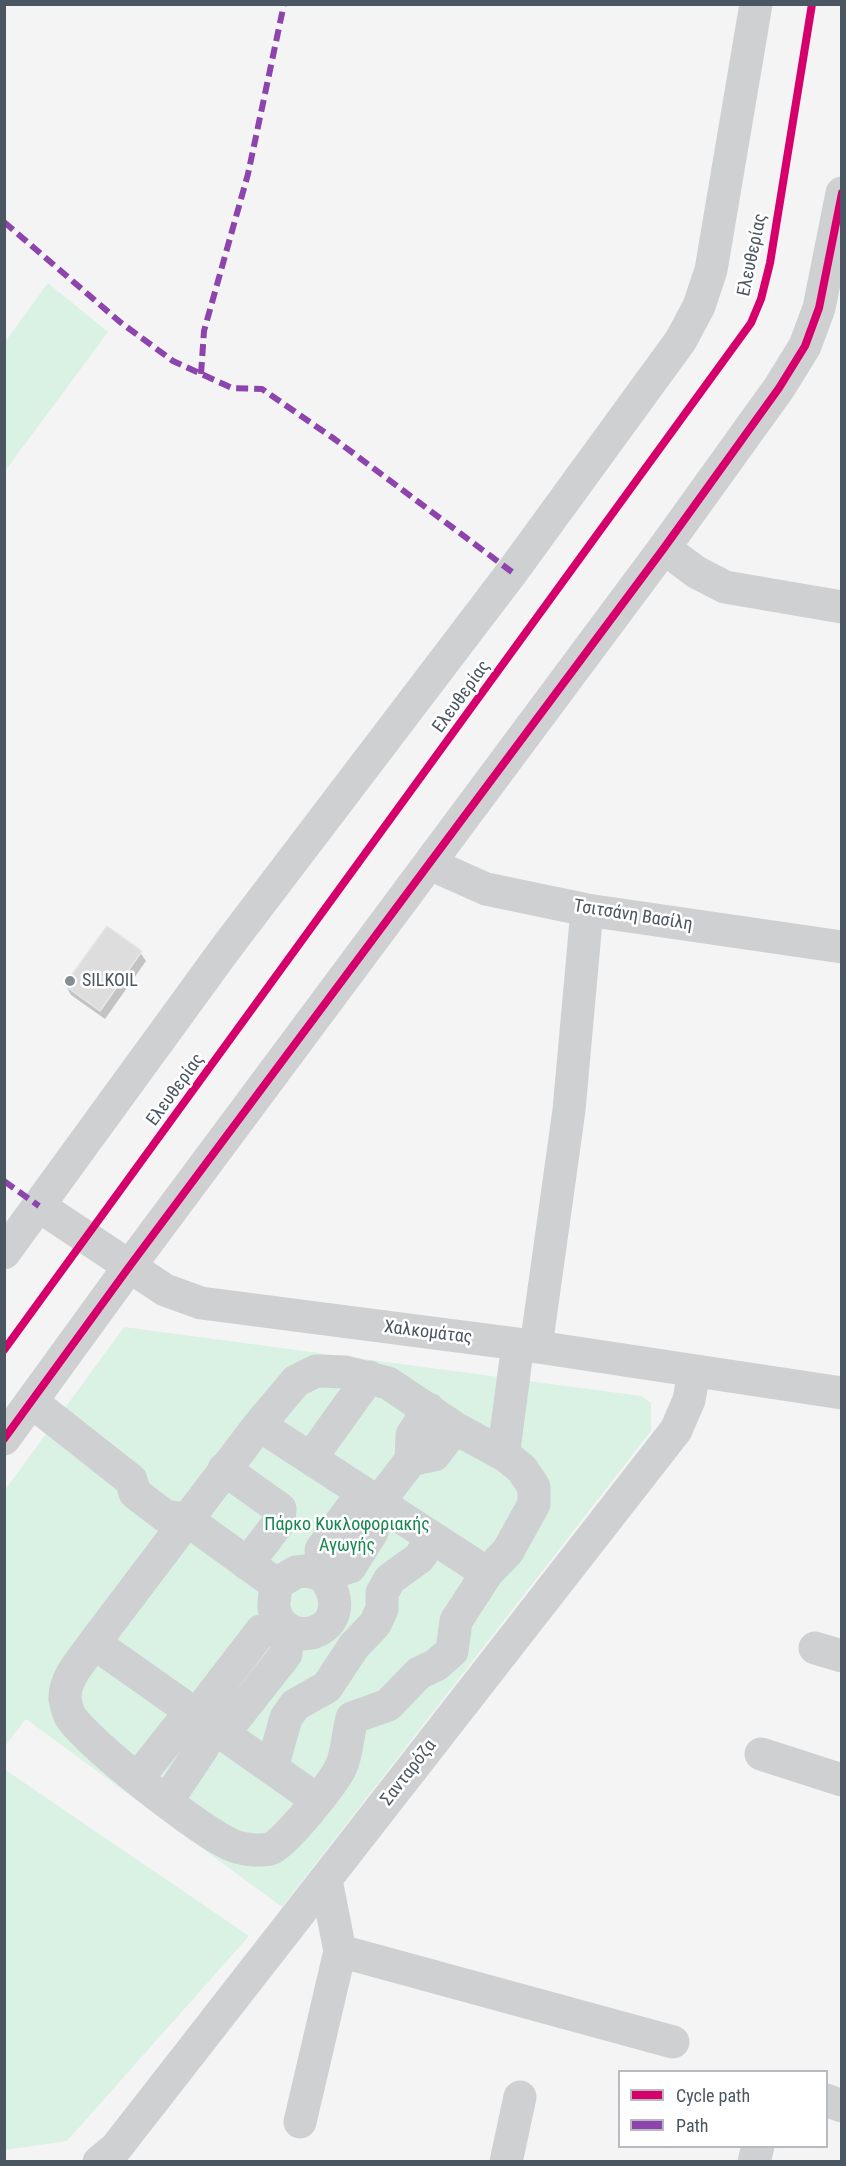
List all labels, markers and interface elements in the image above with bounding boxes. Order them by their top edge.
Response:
street label: Ελευθερίας [734,212,772,298]
street label: Ελευθερίας [429,657,495,737]
street label: Τσιτσάνη Βασίλη [572,896,694,936]
place label: SILKOIL [82,970,138,992]
marker: SILKOIL [63,974,77,988]
street label: Ελευθερίας [143,1050,209,1130]
street label: Χαλκομάτας [383,1317,473,1349]
park label: Πάρκο Κυκλοφοριακής Αγωγής [264,1514,430,1556]
street label: Σανταρόζα [377,1736,441,1810]
legend [618,2070,828,2148]
text: Cycle path [676,2085,750,2106]
text: Path [676,2115,709,2136]

